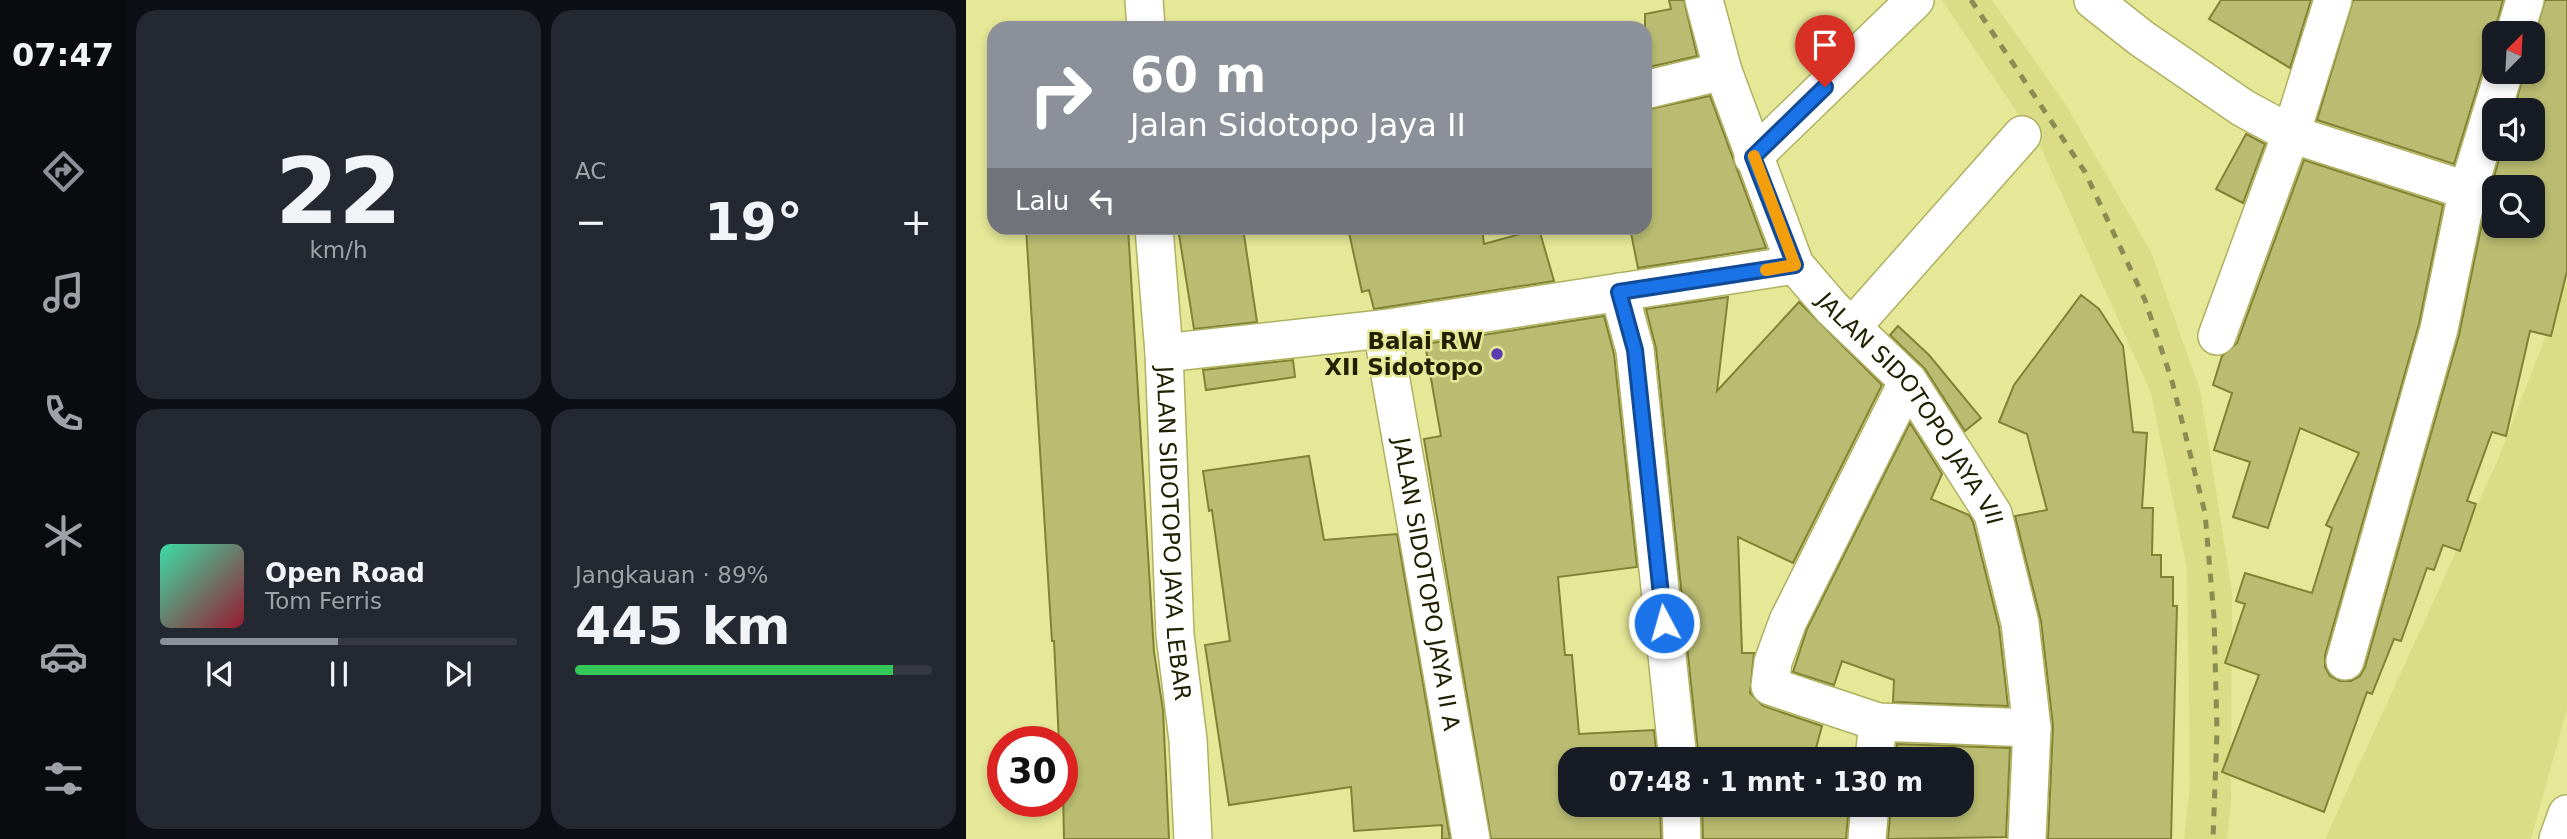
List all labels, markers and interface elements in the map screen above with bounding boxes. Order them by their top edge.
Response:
pin [1795,15,1855,87]
north arrow [2482,21,2544,84]
map controls [2482,21,2545,238]
icon: arrive [1806,26,1844,64]
text: 07:47 [12,36,114,74]
text: 60 m [1130,47,1266,104]
icon: right [1015,49,1106,140]
button: sound [2482,98,2545,161]
text: Jalan Sidotopo Jaya II [1130,106,1466,144]
text: 22 [275,139,402,244]
icon: directions [39,147,88,196]
text: AC [575,158,606,184]
button: search [2482,175,2545,238]
icon: left [1083,182,1121,220]
text: Lalu [1015,186,1069,216]
text: 19° [704,192,803,252]
text: − [575,200,607,244]
text: + [900,200,932,244]
text: km/h [309,237,368,263]
icon: music [39,268,88,317]
street label: JALAN SIDOTOPO JAYA VII [1810,286,2008,527]
place label: Balai RW XII Sidotopo [1324,328,1483,380]
marker: Balai RW XII Sidotopo [1489,346,1505,362]
street label: JALAN SIDOTOPO JAYA LEBAR [1151,364,1196,702]
icon: phone [39,389,88,438]
street label: JALAN SIDOTOPO JAYA II A [1388,434,1465,733]
icon: climate [39,511,88,560]
text: Open Road [265,558,425,588]
text: Jangkauan · 89% [575,562,768,588]
position arrow [1627,586,1701,660]
text: Tom Ferris [265,588,382,614]
text: 445 km [575,596,790,656]
icon: car [39,632,88,681]
icon: previous [201,655,239,693]
icon: pause [320,655,358,693]
icon: next [439,655,477,693]
speed limit sign: 30 [987,726,1078,817]
icon: filters [39,754,88,803]
text: 07:48 · 1 mnt · 130 m [1609,767,1923,797]

